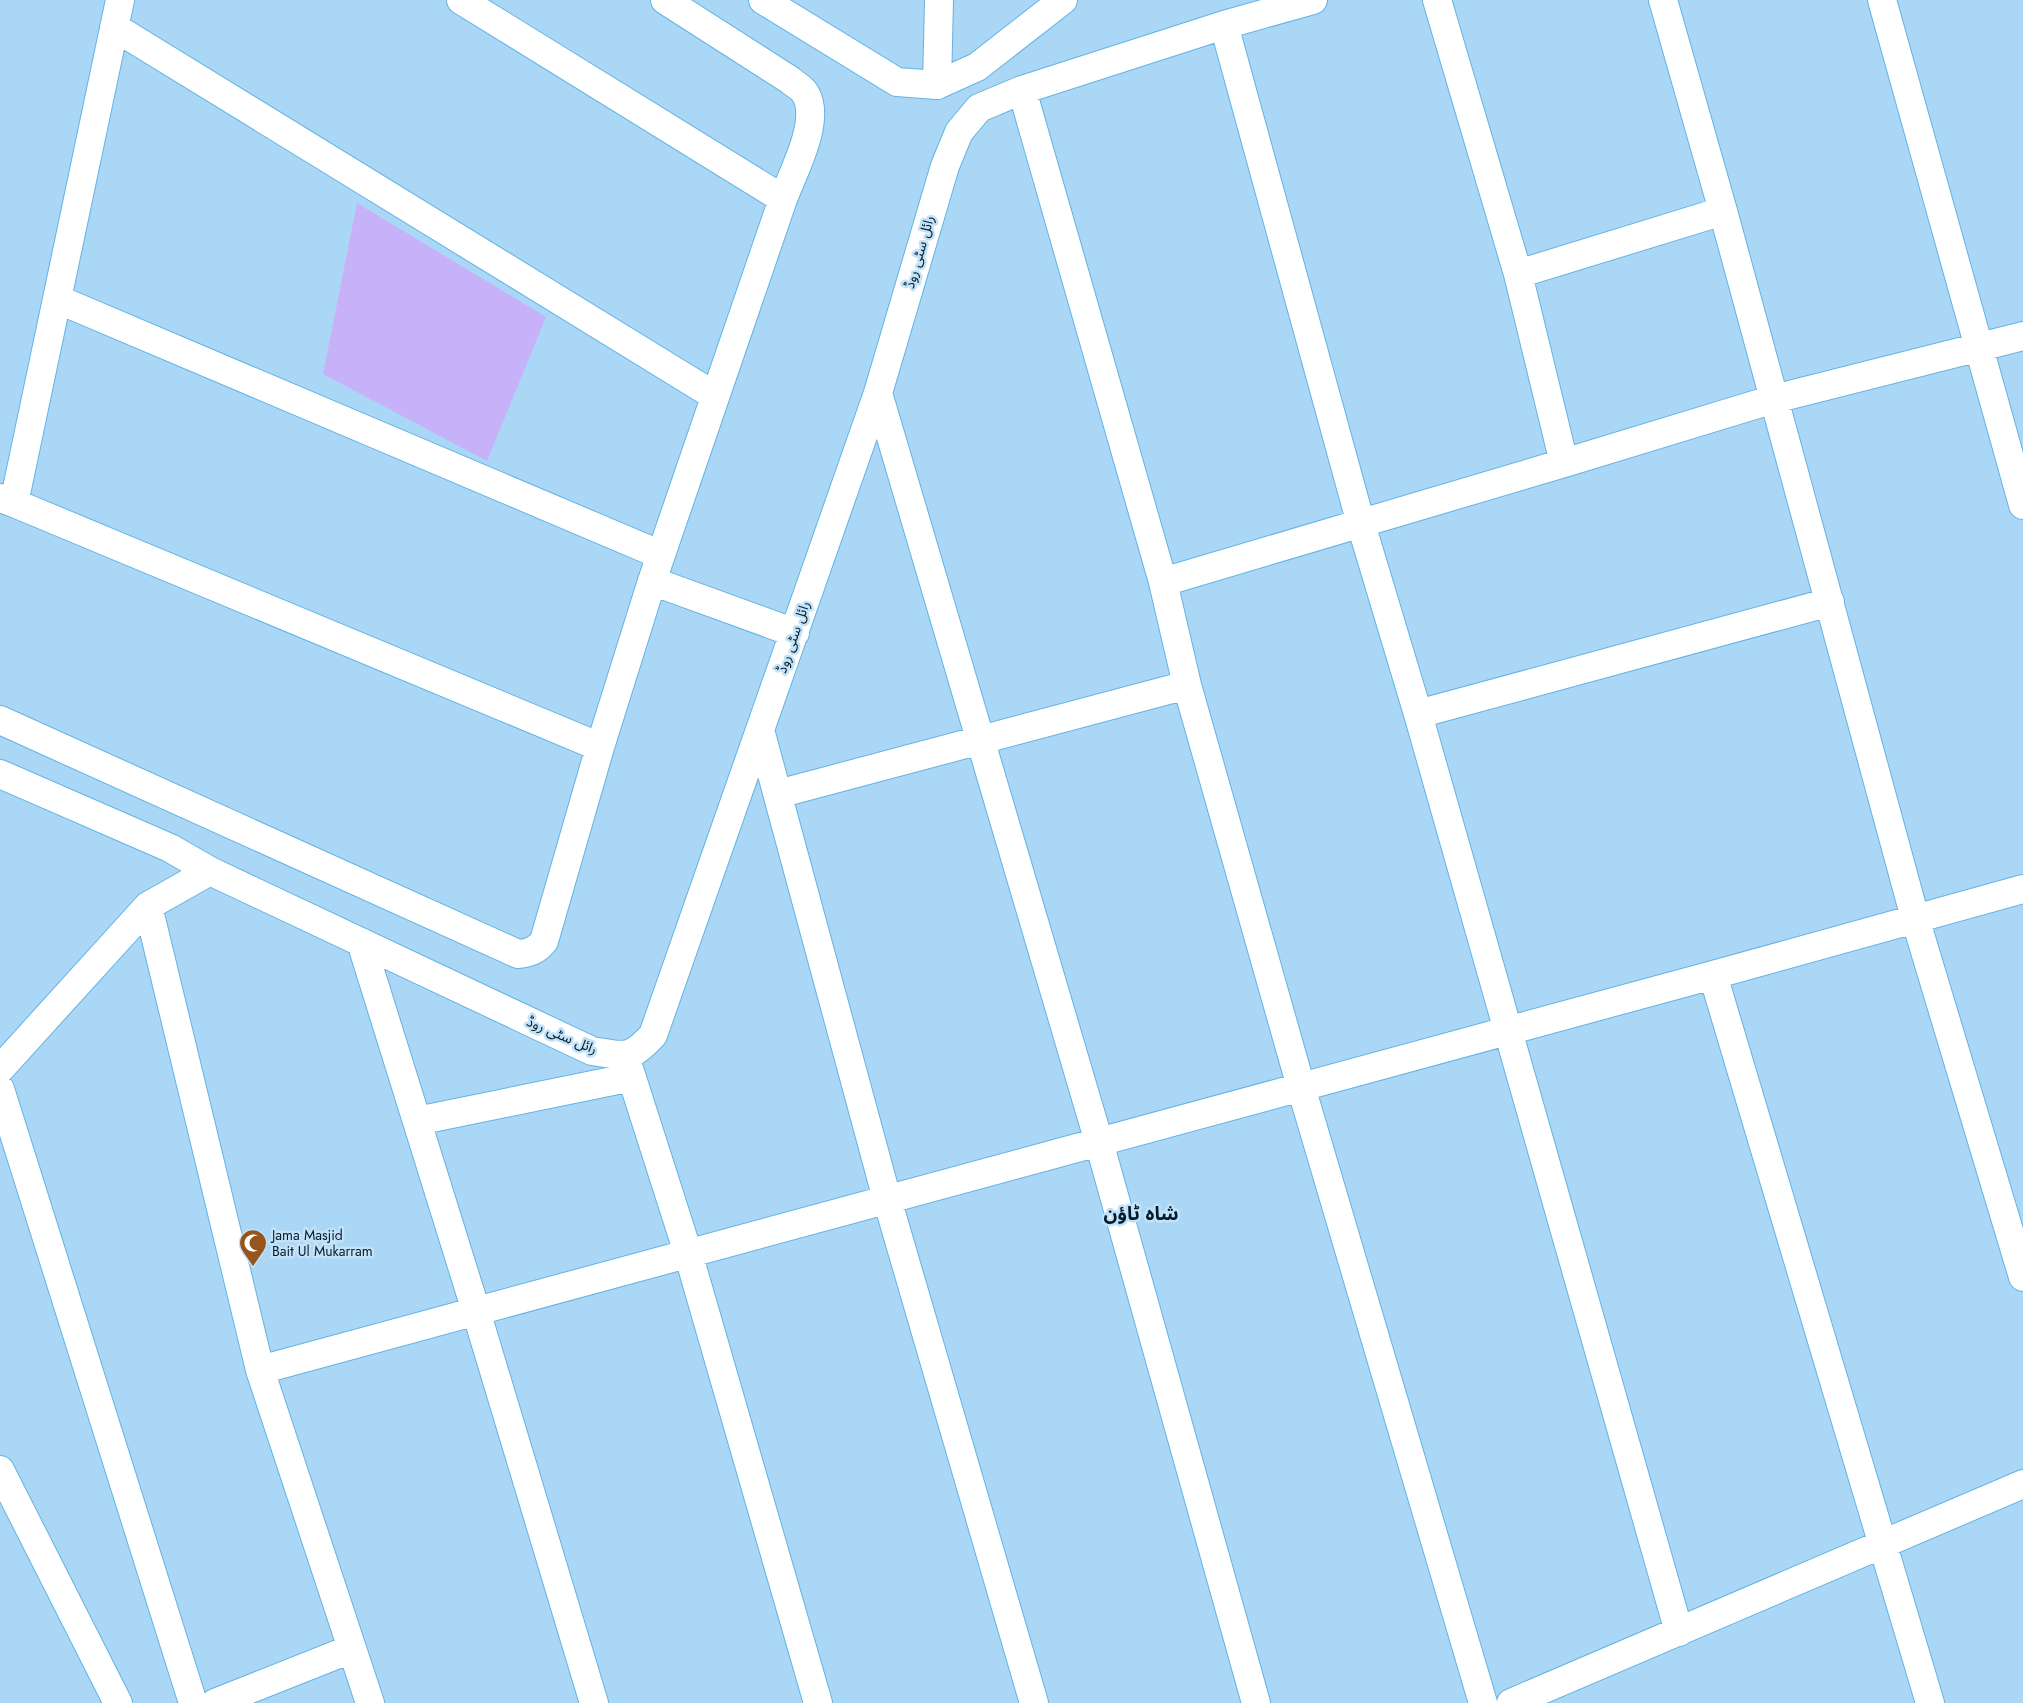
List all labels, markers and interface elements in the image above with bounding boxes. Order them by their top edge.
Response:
street label: رائل سٹی روڈ [899,213,939,291]
street label: رائل سٹی روڈ [771,598,815,676]
street label: رائل سٹی روڈ [524,1011,600,1059]
district label: شاہ ٹاؤن [1103,1200,1179,1227]
place label: Jama Masjid Bait Ul Mukarram [270,1225,373,1261]
mosque icon: Jama Masjid Bait Ul Mukarram [238,1228,268,1267]

